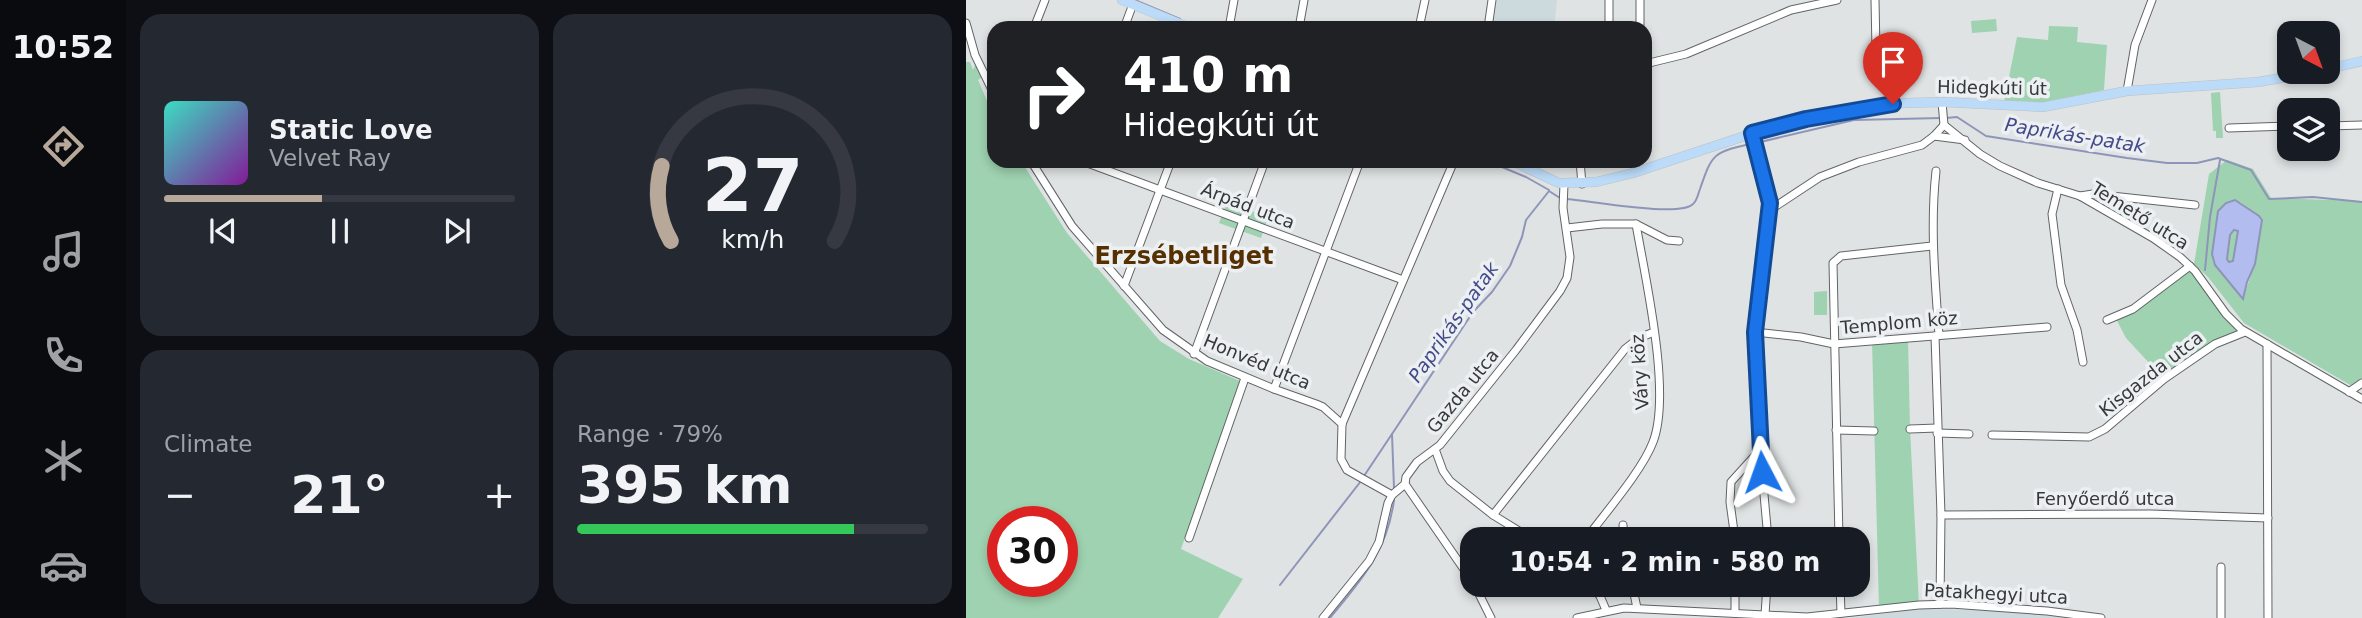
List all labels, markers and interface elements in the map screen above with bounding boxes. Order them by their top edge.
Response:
north arrow [2277,21,2340,84]
map controls [2277,21,2340,161]
text: 10:52 [12,28,114,66]
pin [1863,32,1923,104]
icon: arrive [1874,43,1912,81]
text: 410 m [1123,47,1293,104]
icon: right [1008,49,1099,140]
street label: Hidegkúti út [1937,76,2047,99]
button: layers [2277,98,2340,161]
text: Hidegkúti út [1123,106,1319,144]
water label: Paprikás-patak [2003,113,2148,157]
text: Static Love [269,115,433,145]
icon: directions [39,122,88,171]
text: 27 [702,144,803,229]
text: Velvet Ray [269,145,391,171]
street label: Temető utca [2087,177,2193,254]
street label: Árpád utca [1198,178,1298,233]
icon: previous [204,212,242,250]
icon: pause [321,212,359,250]
icon: next [438,212,476,250]
text: km/h [721,225,784,254]
icon: music [39,227,88,276]
district label: Erzsébetliget [1094,242,1274,270]
water label: Paprikás-patak [1403,257,1503,386]
street label: Templom köz [1839,307,1958,338]
street label: Kisgazda utca [2095,327,2207,421]
street label: Honvéd utca [1201,330,1314,394]
icon: phone [39,331,88,380]
street label: Váry köz [1626,333,1653,411]
street label: Gazda utca [1422,344,1503,437]
text: Range · 79% [577,421,723,447]
text: Climate [164,431,253,457]
position arrow [1725,435,1799,509]
icon: climate [39,436,88,485]
text: 395 km [577,455,792,515]
text: 21° [290,465,389,525]
text: − [164,473,196,517]
text: + [483,473,515,517]
street label: Fenyőerdő utca [2035,488,2175,509]
speed limit sign: 30 [987,506,1078,597]
icon: car [39,541,88,590]
text: 10:54 · 2 min · 580 m [1510,547,1820,577]
street label: Patakhegyi utca [1923,579,2069,608]

